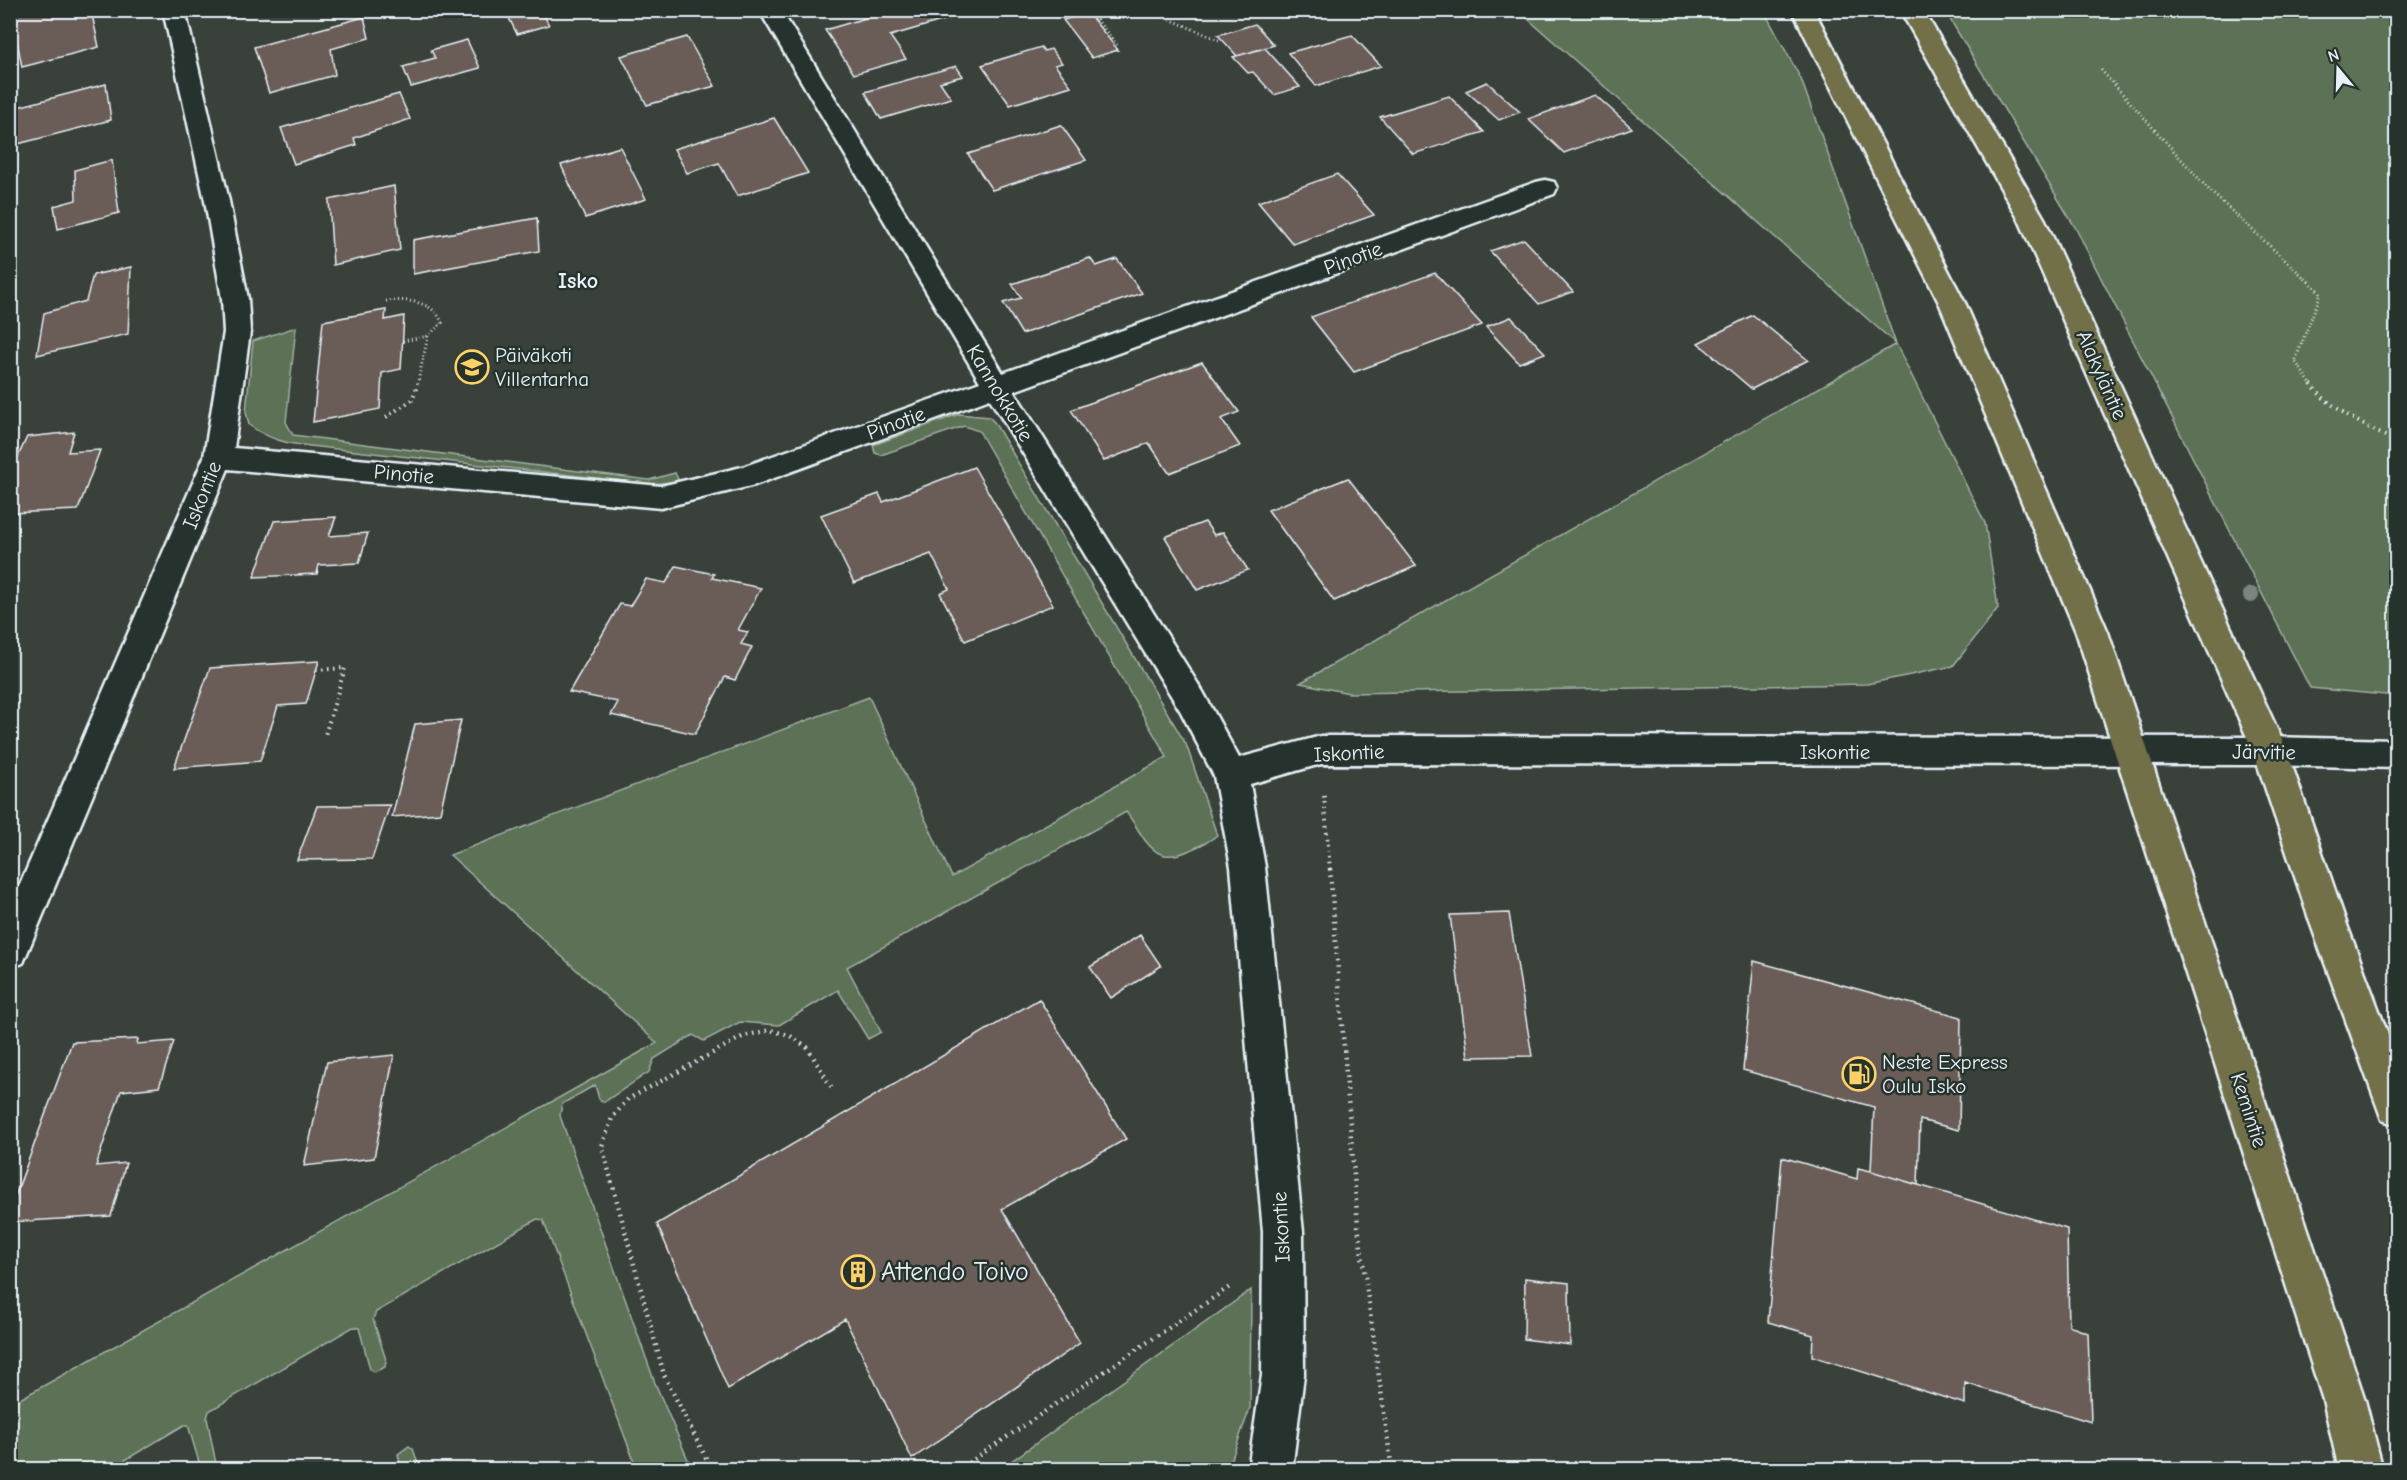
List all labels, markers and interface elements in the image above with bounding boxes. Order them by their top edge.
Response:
north arrow [2308,39,2368,99]
text: N [2326,46,2341,66]
street label: Pinotie [1321,236,1385,280]
district label: Isko [558,268,598,294]
street label: Alakyläntie [2072,326,2132,424]
street label: Kannokkotie [962,340,1038,446]
place label: Päiväkoti Villentarha [495,343,589,391]
school or university icon: Päiväkoti Villentarha [454,349,490,385]
street label: Pinotie [864,401,928,445]
street label: Iskontie [178,458,226,532]
street label: Pinotie [373,459,435,489]
street label: Iskontie [1313,739,1385,767]
street label: Järvitie [2232,739,2296,765]
street label: Iskontie [1800,740,1870,764]
place label: Neste Express Oulu Isko [1882,1050,2008,1098]
fuel station icon: Neste Express Oulu Isko [1841,1056,1877,1092]
street label: Kemintie [2226,1070,2272,1150]
street label: Iskontie [1267,1191,1295,1263]
building icon: Attendo Toivo [840,1254,876,1290]
place label: Attendo Toivo [881,1257,1029,1287]

